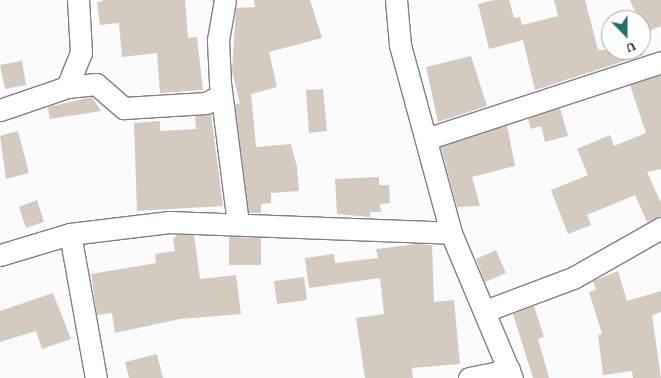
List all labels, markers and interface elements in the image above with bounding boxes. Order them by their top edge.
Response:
north arrow [601,10,651,60]
text: U [624,39,639,57]

